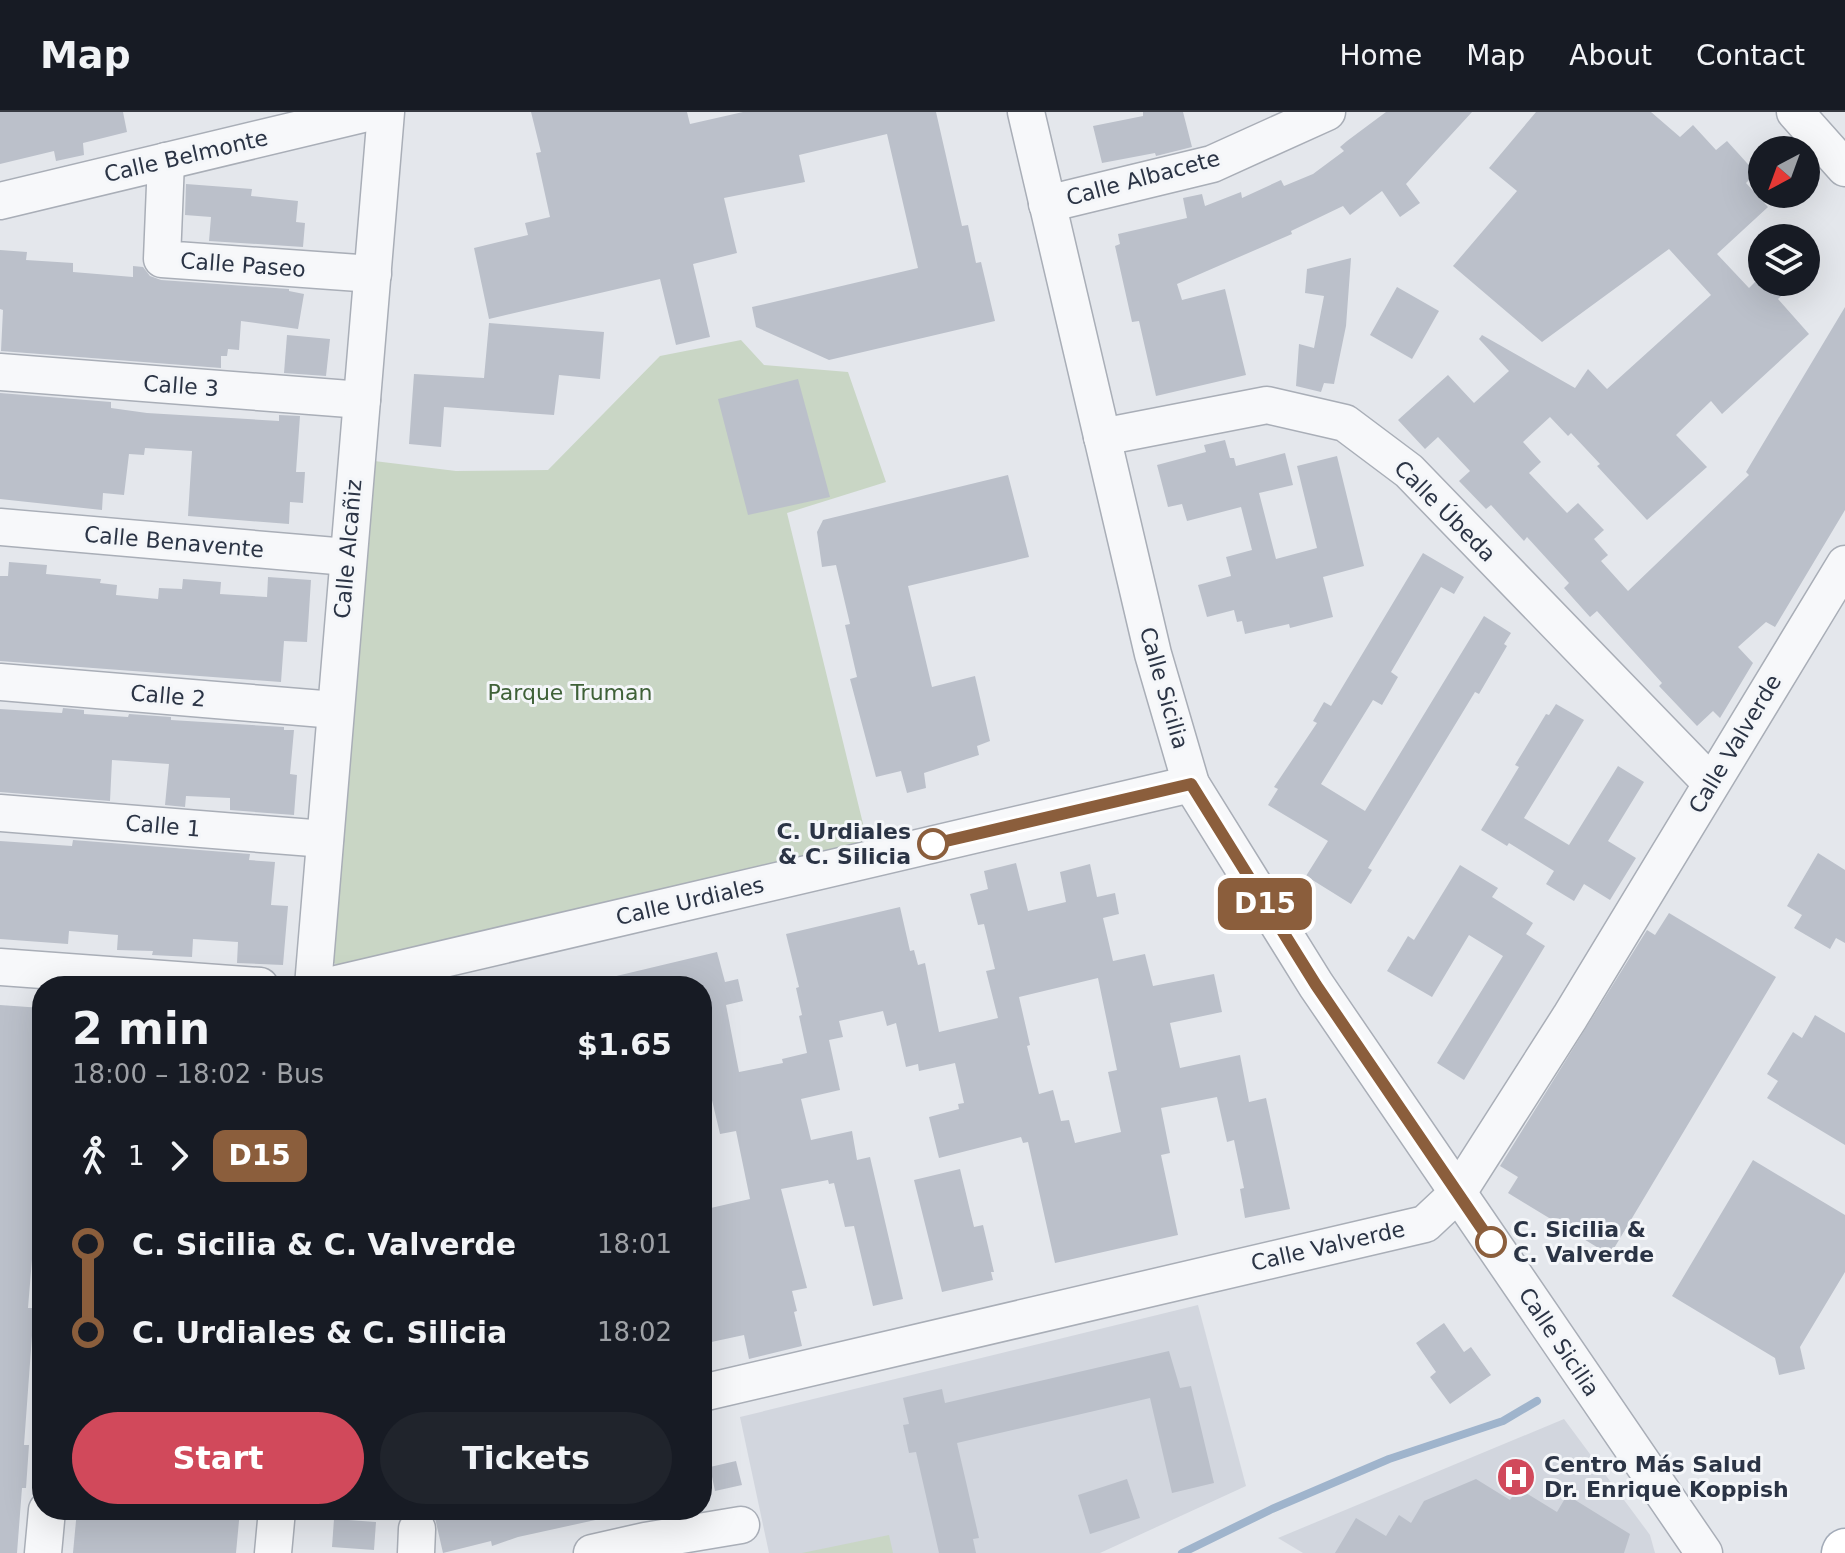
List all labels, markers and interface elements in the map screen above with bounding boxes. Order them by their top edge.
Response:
text: Map [40,33,131,77]
text: Home [1339,39,1422,72]
text: Map [1466,39,1525,72]
text: About [1569,39,1652,72]
text: Contact [1696,39,1805,72]
street label: Calle Belmonte [102,125,270,187]
north arrow [1748,136,1820,208]
map controls [1748,136,1820,296]
street label: Calle Albacete [1063,145,1223,211]
button: layers [1748,224,1820,296]
street label: Calle Paseo [179,248,307,282]
street label: Calle 3 [142,371,220,401]
street label: Calle Úbeda [1389,455,1501,567]
street label: Calle Alcañiz [329,478,367,620]
street label: Calle Benavente [83,522,265,562]
street label: Calle Sicilia [1135,624,1193,752]
street label: Calle Valverde [1684,670,1786,818]
street label: Calle 2 [129,680,207,712]
park label: Parque Truman [488,680,652,705]
street label: Calle 1 [124,810,202,842]
place label: C. Urdiales & C. Silicia [776,819,911,869]
marker: C. Urdiales & C. Silicia [918,829,948,859]
street label: Calle Urdiales [614,872,766,930]
line badge: D15 [1219,878,1311,930]
text: D15 [1234,887,1296,920]
text: 2 min [72,1003,210,1054]
text: $1.65 [577,1027,672,1062]
text: 18:00 – 18:02 · Bus [72,1059,324,1089]
icon: walk [72,1134,116,1178]
icon: forward [157,1134,201,1178]
text: D15 [229,1139,291,1172]
text: 1 [128,1141,145,1171]
street label: Calle Valverde [1249,1216,1407,1276]
place label: C. Sicilia & C. Valverde [1513,1217,1654,1267]
text: C. Sicilia & C. Valverde [132,1227,516,1262]
marker: C. Sicilia & C. Valverde [1476,1227,1506,1257]
text: 18:01 [597,1229,672,1259]
street label: Calle Sicilia [1514,1283,1604,1401]
text: C. Urdiales & C. Silicia [132,1315,507,1350]
text: 18:02 [597,1317,672,1347]
button: Start [72,1412,364,1504]
button: Tickets [380,1412,672,1504]
place label: Centro Más Salud Dr. Enrique Koppish [1544,1452,1789,1502]
hospital icon: Centro Más Salud Dr. Enrique Koppish [1495,1456,1537,1498]

